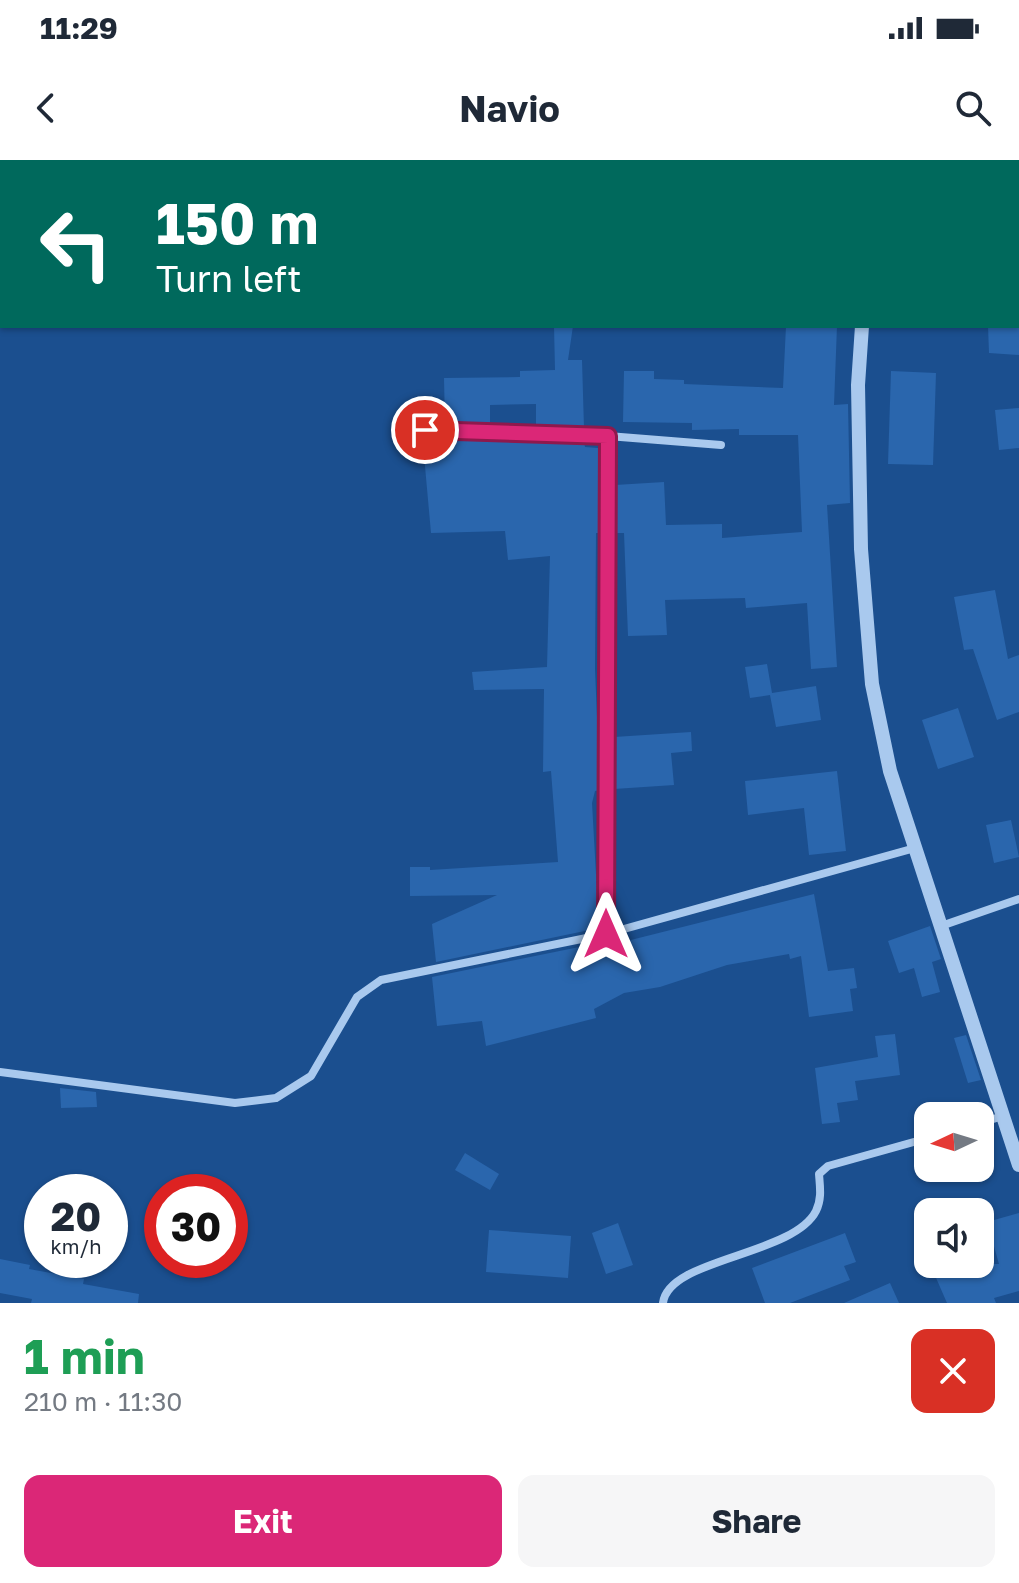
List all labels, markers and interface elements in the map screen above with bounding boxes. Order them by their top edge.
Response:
text: 11:29 [40,10,118,46]
icon: back [24,86,68,130]
icon: search [951,86,995,130]
text: Navio [459,87,560,130]
text: 150 m [156,189,318,256]
icon: left [24,192,128,296]
text: Turn left [156,257,302,300]
pin [391,396,459,464]
icon: arrive [403,408,447,452]
position arrow [564,892,648,976]
north arrow [914,1102,994,1182]
map controls [914,1102,994,1278]
speed limit sign: 30 [144,1174,248,1278]
text: 20 [51,1192,101,1240]
button: sound [914,1198,994,1278]
text: km/h [51,1234,101,1258]
text: 1 min [24,1327,145,1385]
button: close [911,1329,995,1413]
text: 210 m · 11:30 [24,1386,182,1417]
button: Exit [24,1475,502,1567]
button: Share [518,1475,995,1567]

